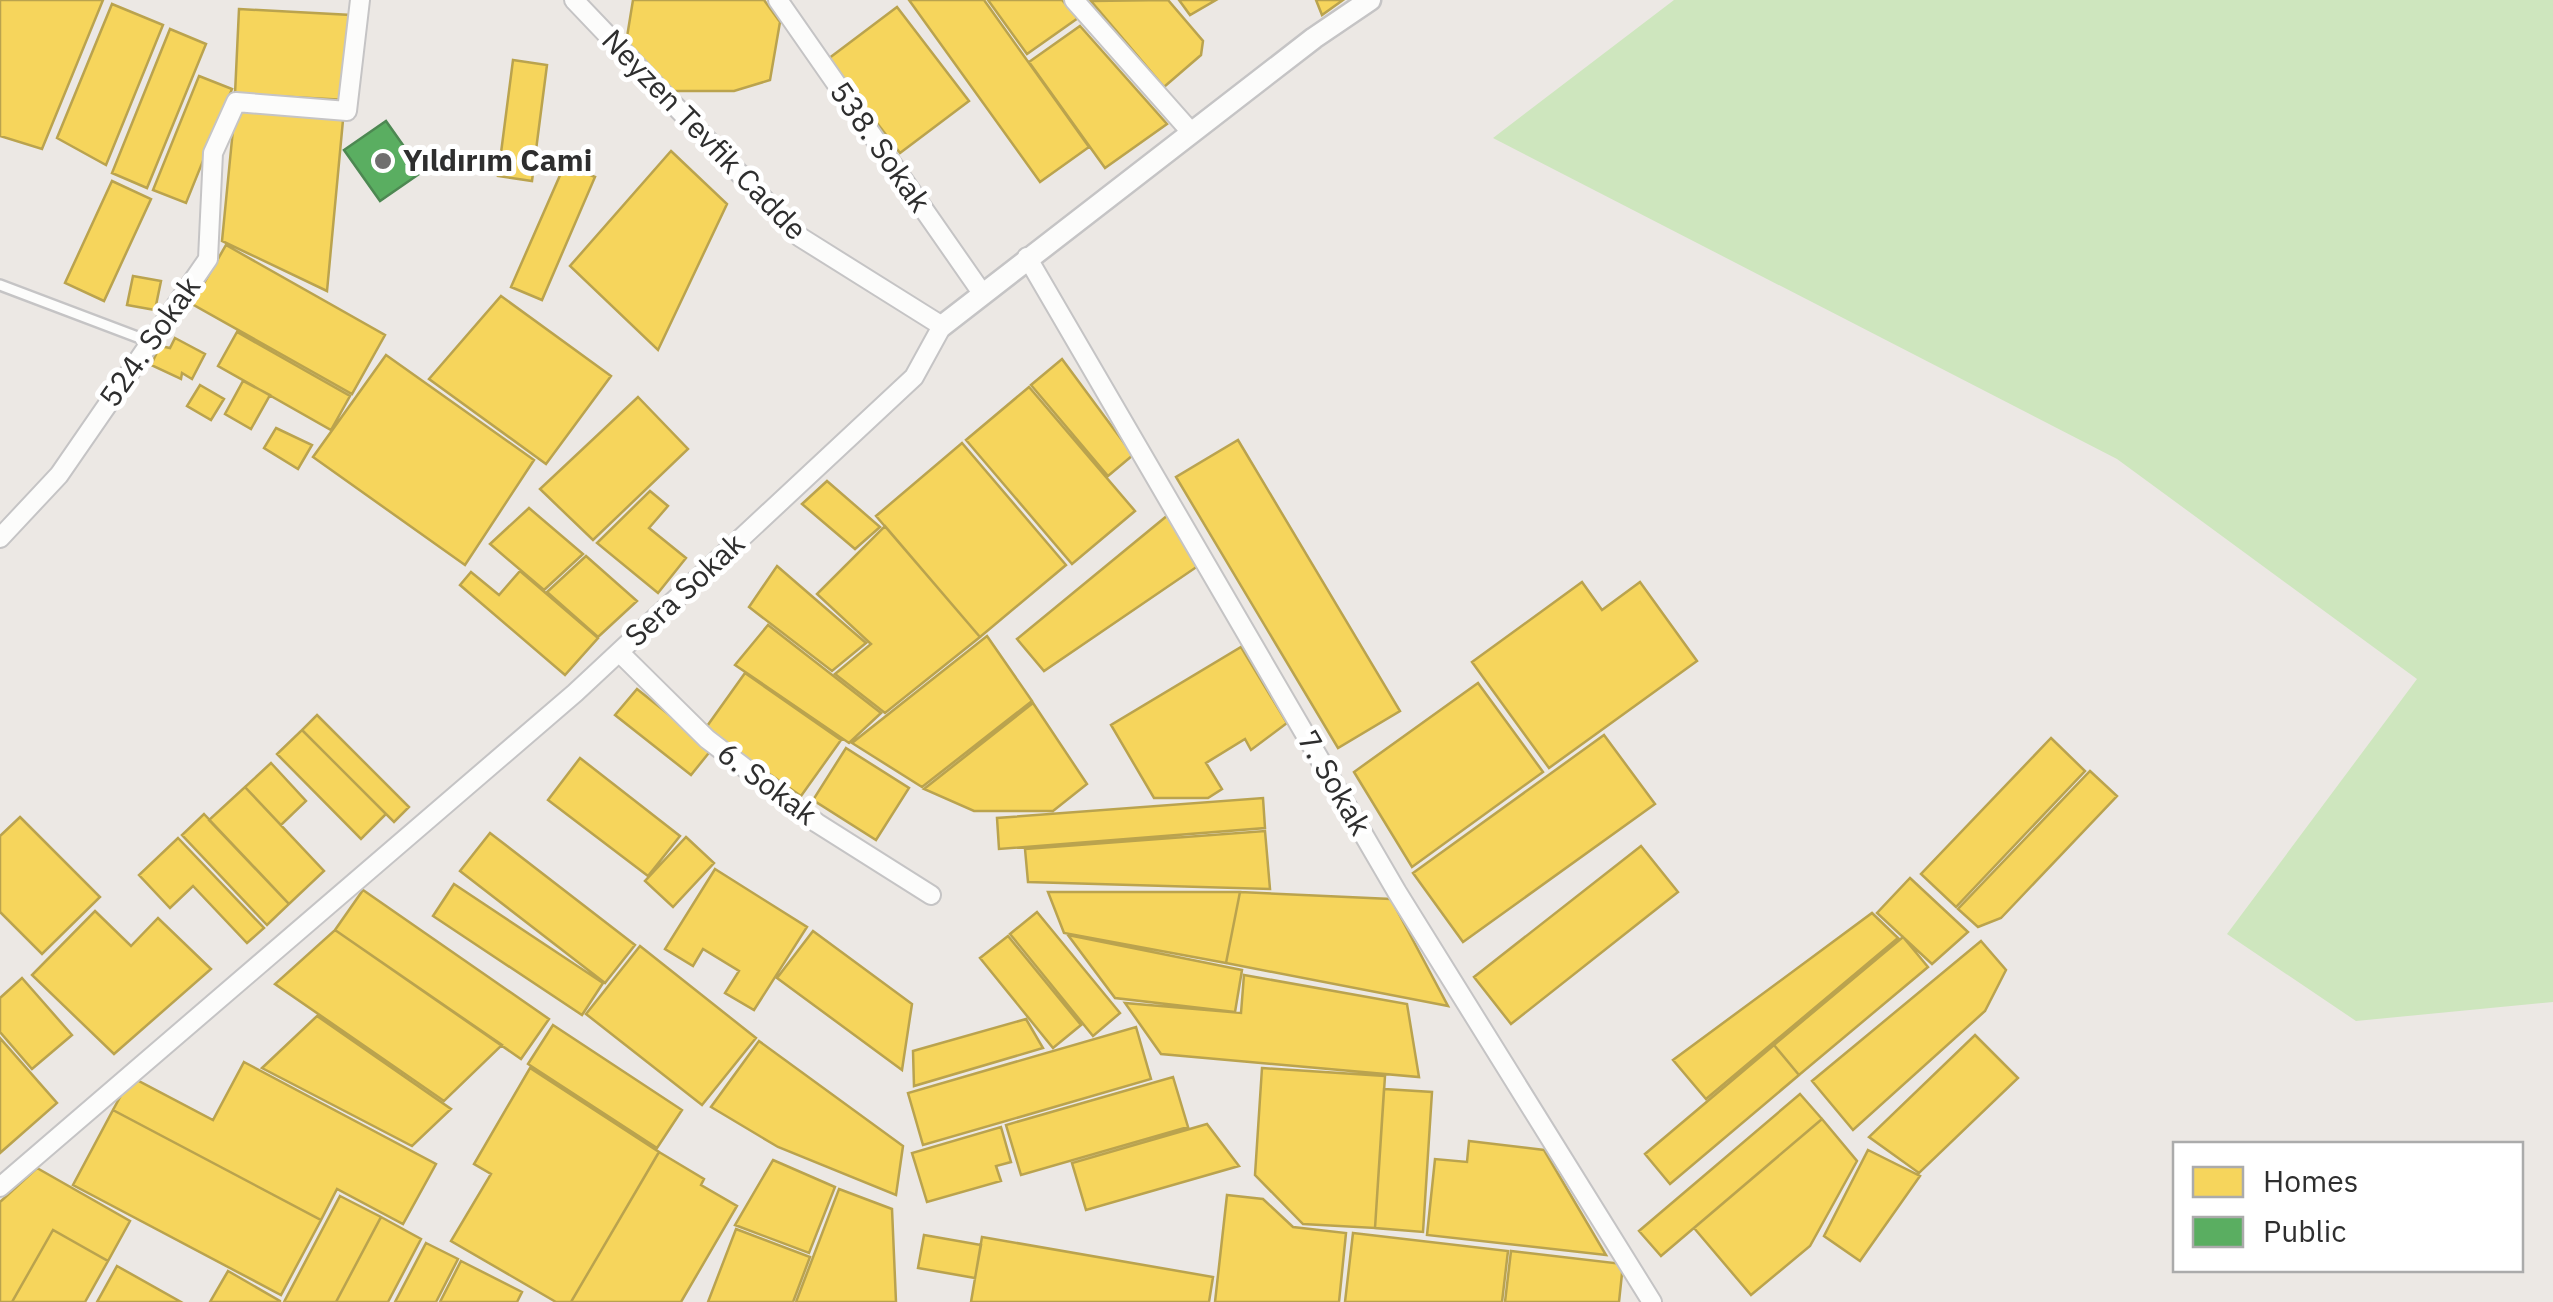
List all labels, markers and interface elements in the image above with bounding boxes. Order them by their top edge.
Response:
street label: Neyzen Tevfik Cadde [594,20,816,248]
street label: 538. Sokak [822,73,941,219]
place label: Yıldırım Cami [403,140,592,179]
marker: Yıldırım Cami [372,150,394,172]
street label: 524. Sokak [90,268,208,414]
street label: Sera Sokak [616,524,752,654]
street label: 7. Sokak [1290,723,1381,842]
street label: 6. Sokak [710,733,826,833]
legend [2173,1142,2523,1272]
text: Homes [2263,1161,2358,1200]
text: Public [2263,1211,2346,1250]

